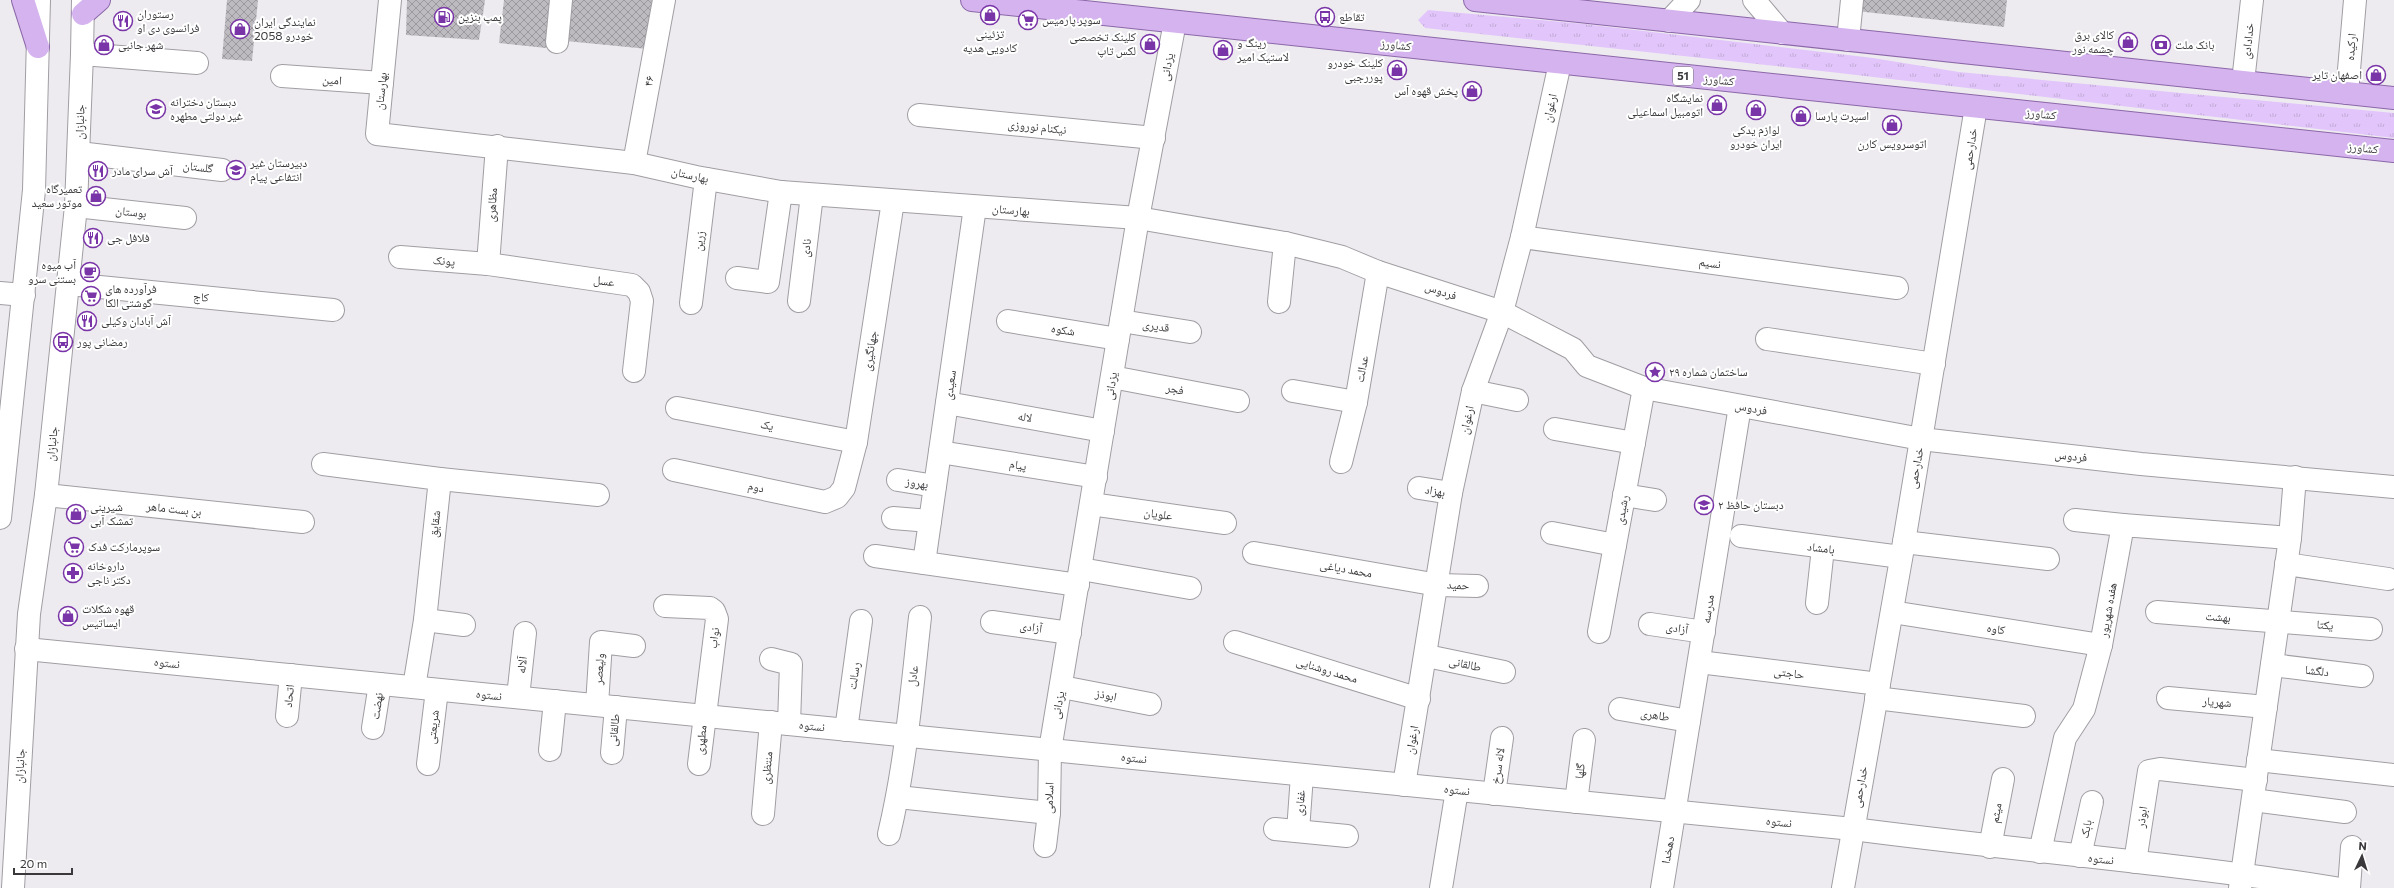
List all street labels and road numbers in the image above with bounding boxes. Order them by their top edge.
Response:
street label: خدادادی [2238,22,2257,60]
street label: ارکیده [2342,33,2359,61]
street label: کشاورز [1379,35,1412,53]
street label: یزدانی [1157,51,1177,82]
road number: 51 [1673,67,1693,85]
street label: کشاورز [1702,70,1735,88]
street label: امین [322,71,343,88]
street label: بهارستان [371,71,390,111]
street label: ۴۶ [640,74,656,87]
street label: ارغوان [1539,92,1560,124]
street label: جانبازان [71,104,88,140]
street label: کشاورز [2024,104,2057,122]
street label: نیکنام نوروزی [1007,116,1067,138]
street label: خدارحمی [1959,127,1980,171]
street label: کشاورز [2346,138,2379,156]
street label: گلستان [182,157,214,176]
street label: بهارستان [670,163,710,186]
street label: مظاهری [483,187,500,223]
street label: بهارستان [992,200,1031,219]
street label: بوستان [115,202,147,221]
street label: زرین [690,230,707,252]
street label: نادی [797,238,814,258]
street label: پونک [432,252,456,269]
street label: نسیم [1698,254,1722,272]
street label: عسل [593,272,616,289]
street label: فردوس [1423,278,1459,303]
street label: کاج [192,288,210,305]
street label: قدیری [1141,316,1171,335]
street label: شکوه [1050,320,1076,338]
street label: جهانگیری [859,329,880,372]
street label: عدالت [1352,354,1370,383]
street label: سعیدی [940,369,959,401]
street label: یزدانی [1101,371,1120,401]
street label: فجر [1164,379,1185,398]
street label: فردوس [1734,397,1768,418]
street label: ارغوان [1456,404,1477,436]
street label: لاله [1017,408,1033,424]
street label: یک [759,416,775,433]
street label: جانبازان [42,425,61,462]
street label: خدارحمی [1905,446,1927,490]
street label: فردوس [2054,446,2088,465]
street label: پیام [1008,456,1028,474]
street label: بهروز [904,473,929,492]
street label: دوم [746,477,766,497]
street label: بهزاد [1424,481,1447,500]
street label: رشیدی [1612,494,1632,526]
street label: بن بست ماهر [145,498,202,519]
street label: علویان [1143,504,1173,523]
street label: شقایق [426,509,444,538]
street label: بامشاد [1806,538,1836,557]
street label: محمد دیاغی [1319,557,1373,581]
street label: حمید [1446,577,1470,593]
street label: هفده شهریور [2095,581,2120,639]
street label: مدرسه [1698,593,1716,624]
street label: بهشت [2205,608,2231,625]
street label: یکتا [2316,616,2334,633]
street label: آزادی [1019,617,1044,636]
street label: آزادی [1665,618,1690,637]
street label: کاوه [1986,620,2006,636]
street label: نواب [705,627,723,649]
street label: ولیعصر [590,653,607,686]
street label: محمد روشنایی [1295,653,1360,686]
street label: طالقانی [1448,653,1483,674]
street label: نستوه [153,654,181,670]
street label: آلاله [513,655,529,674]
street label: رسالت [844,661,862,691]
street label: دلگشا [2304,662,2330,678]
street label: حاجتی [1773,663,1806,682]
street label: عادل [904,665,921,687]
street label: اتحاد [280,684,296,708]
street label: ابوذز [1093,685,1118,704]
street label: نستوه [475,686,503,702]
street label: یزدانی [1047,689,1068,720]
street label: نهضت [367,692,386,720]
street label: شهریار [2201,693,2232,710]
street label: طاهری [1639,705,1671,724]
street label: شریعتی [423,709,442,745]
street label: طالقانی [604,713,623,747]
street label: نستوه [798,717,826,733]
street label: مطهری [691,724,710,756]
street label: ارغوان [1402,724,1421,756]
street label: لاله سرخ [1488,747,1507,785]
street label: جانبازان [11,748,28,784]
street label: نستوه [1120,749,1148,765]
street label: منتظری [758,751,775,785]
street label: گلها [1571,762,1588,780]
street label: خدارحمی [1849,765,1871,809]
street label: نستوه [1443,781,1471,797]
street label: اسلامی [1040,782,1057,814]
street label: غفاری [1291,790,1308,816]
street label: میثم [1986,802,2006,824]
street label: ابوذر [2132,805,2151,830]
street label: نستوه [1765,813,1793,829]
street label: بابک [2076,818,2095,840]
street label: دهخدا [1658,835,1676,865]
street label: نستوه [2087,850,2115,866]

